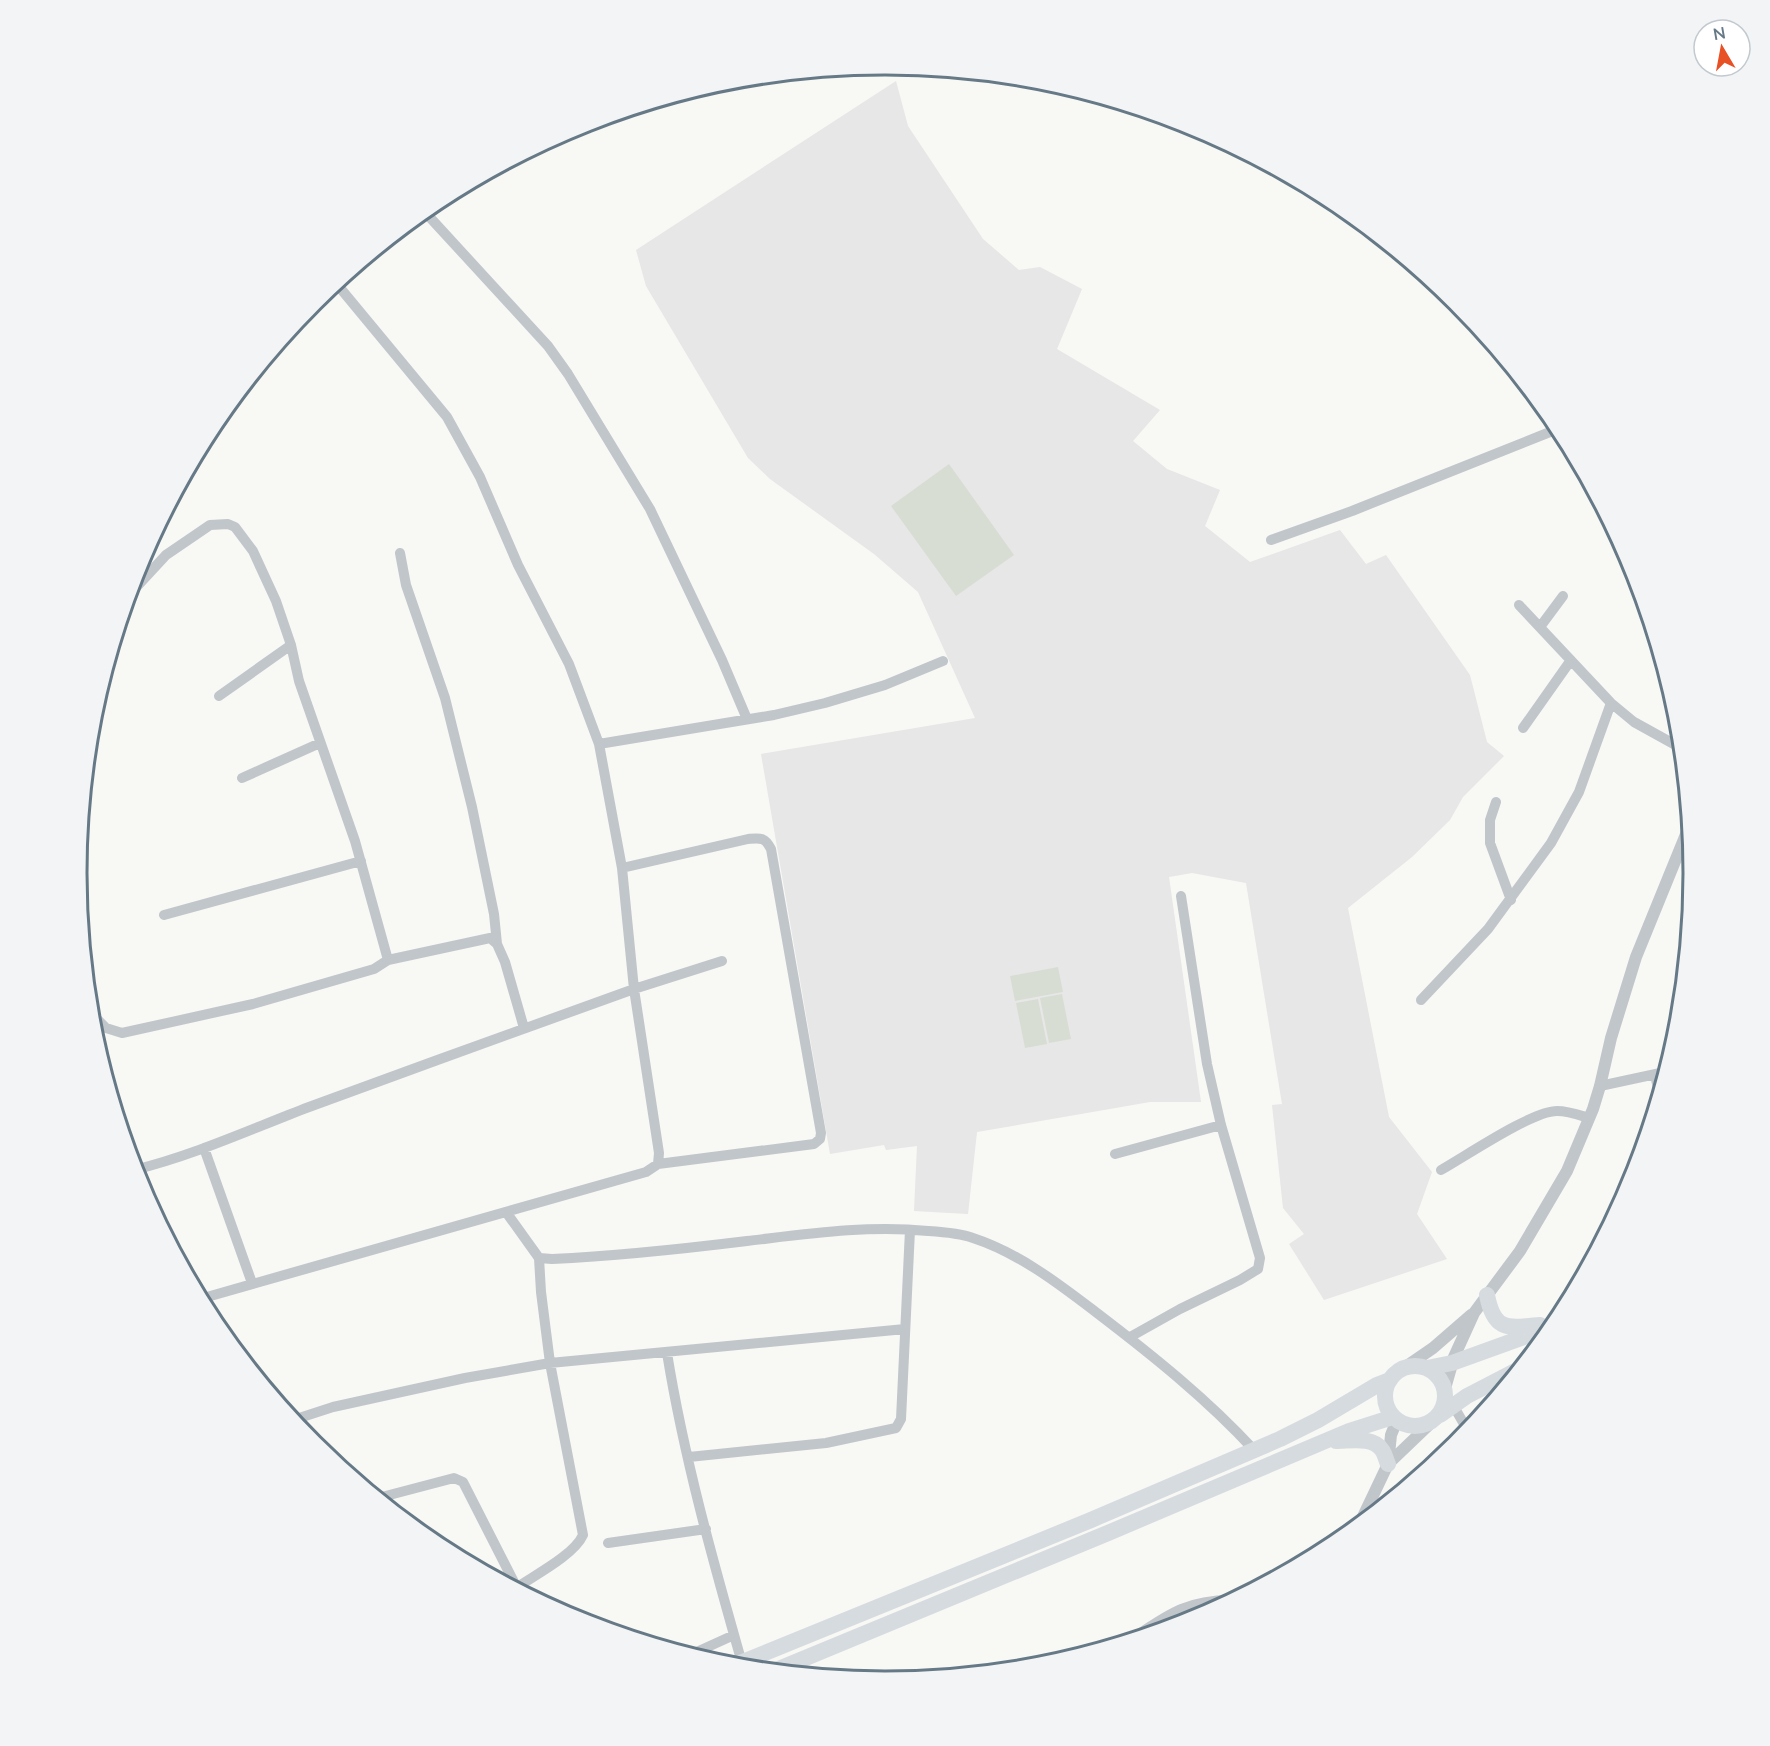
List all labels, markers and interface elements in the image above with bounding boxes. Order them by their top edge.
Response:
north arrow [1692,18,1752,78]
text: N [1712,22,1727,43]

